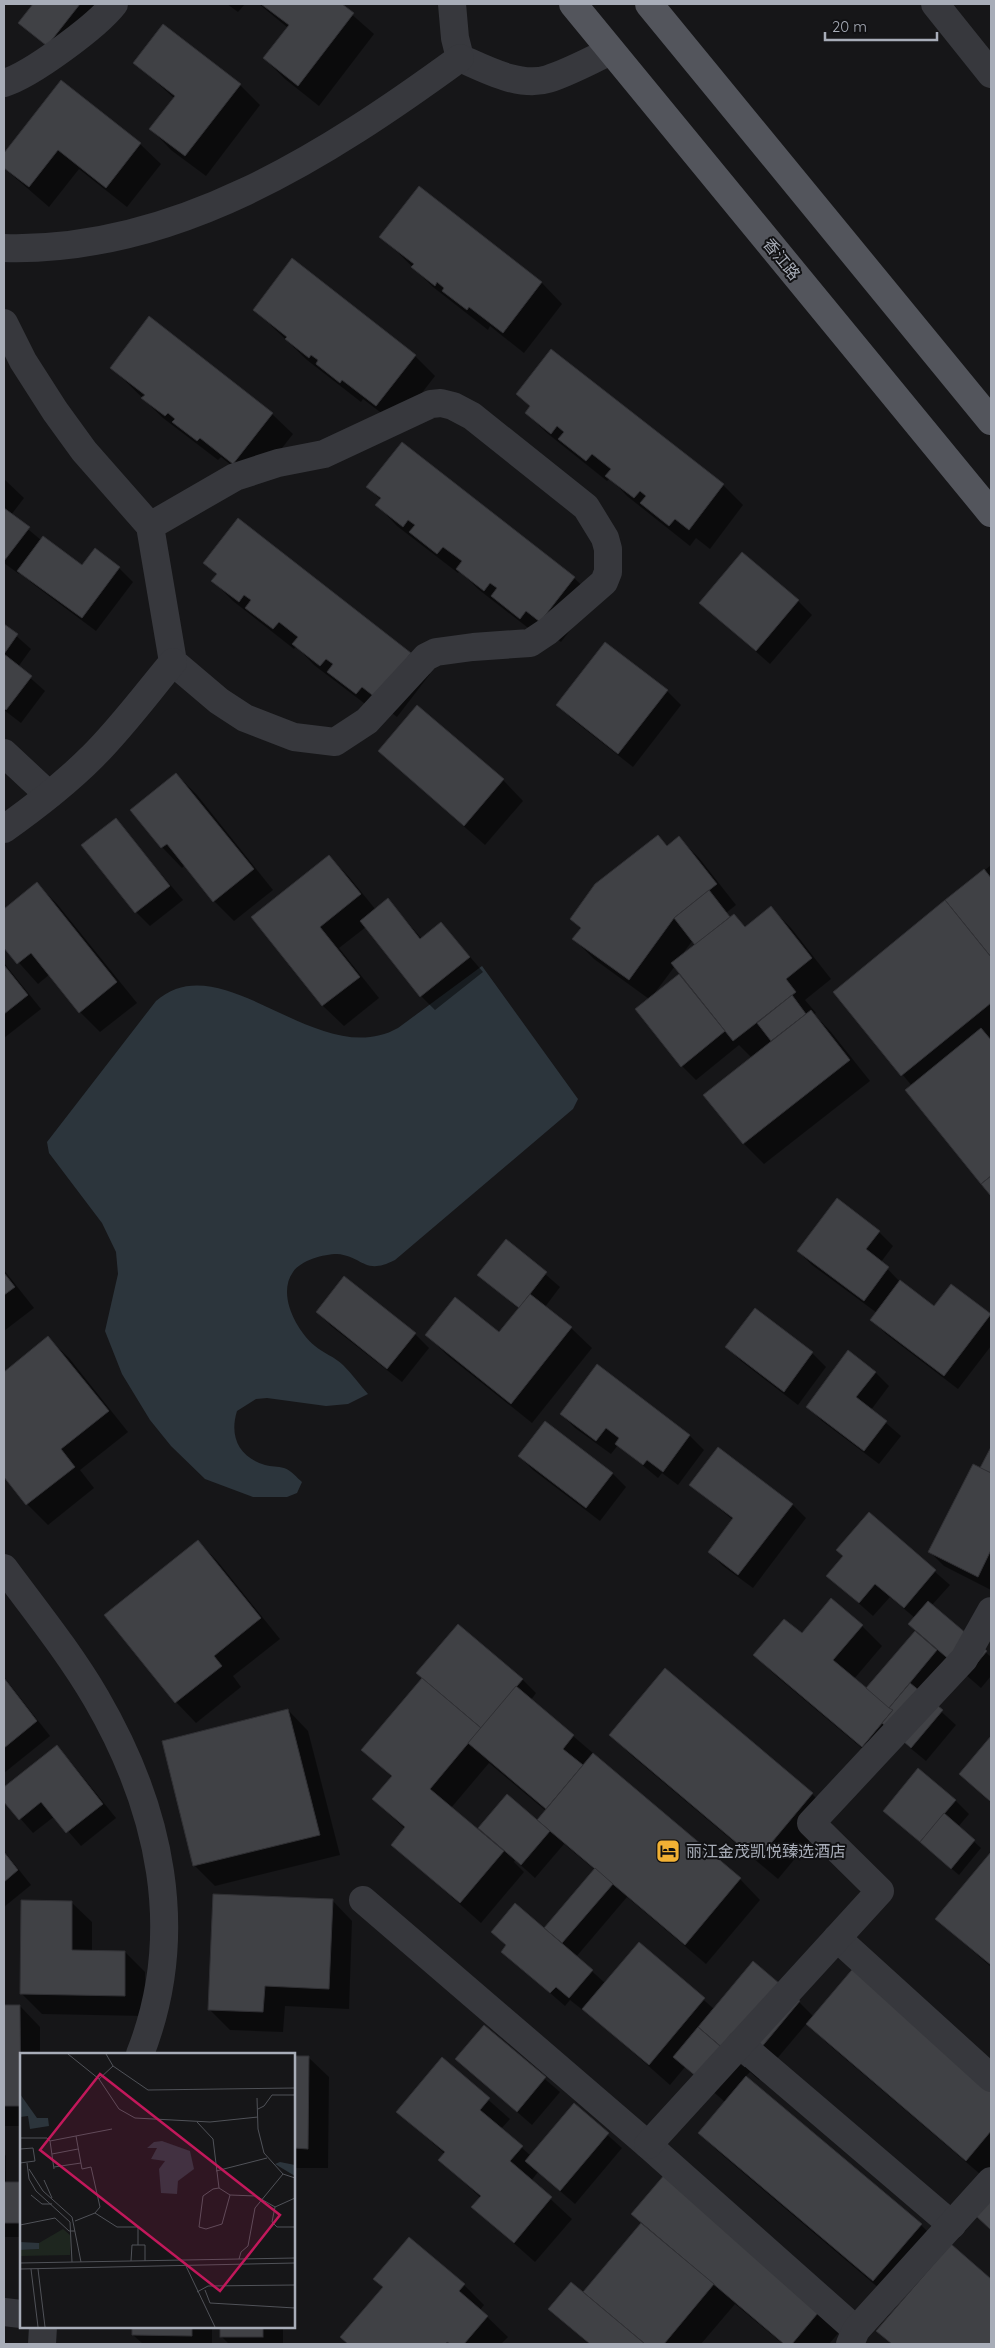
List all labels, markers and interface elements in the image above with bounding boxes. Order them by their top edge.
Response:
scale bar [825,10,938,42]
text: 20 m [832,17,867,36]
street label: 香江路 [759,234,805,284]
hotel icon: 丽江金茂凯悦臻选酒店 [655,1838,681,1864]
place label: 丽江金茂凯悦臻选酒店 [686,1841,846,1861]
inset map [20,2053,295,2328]

